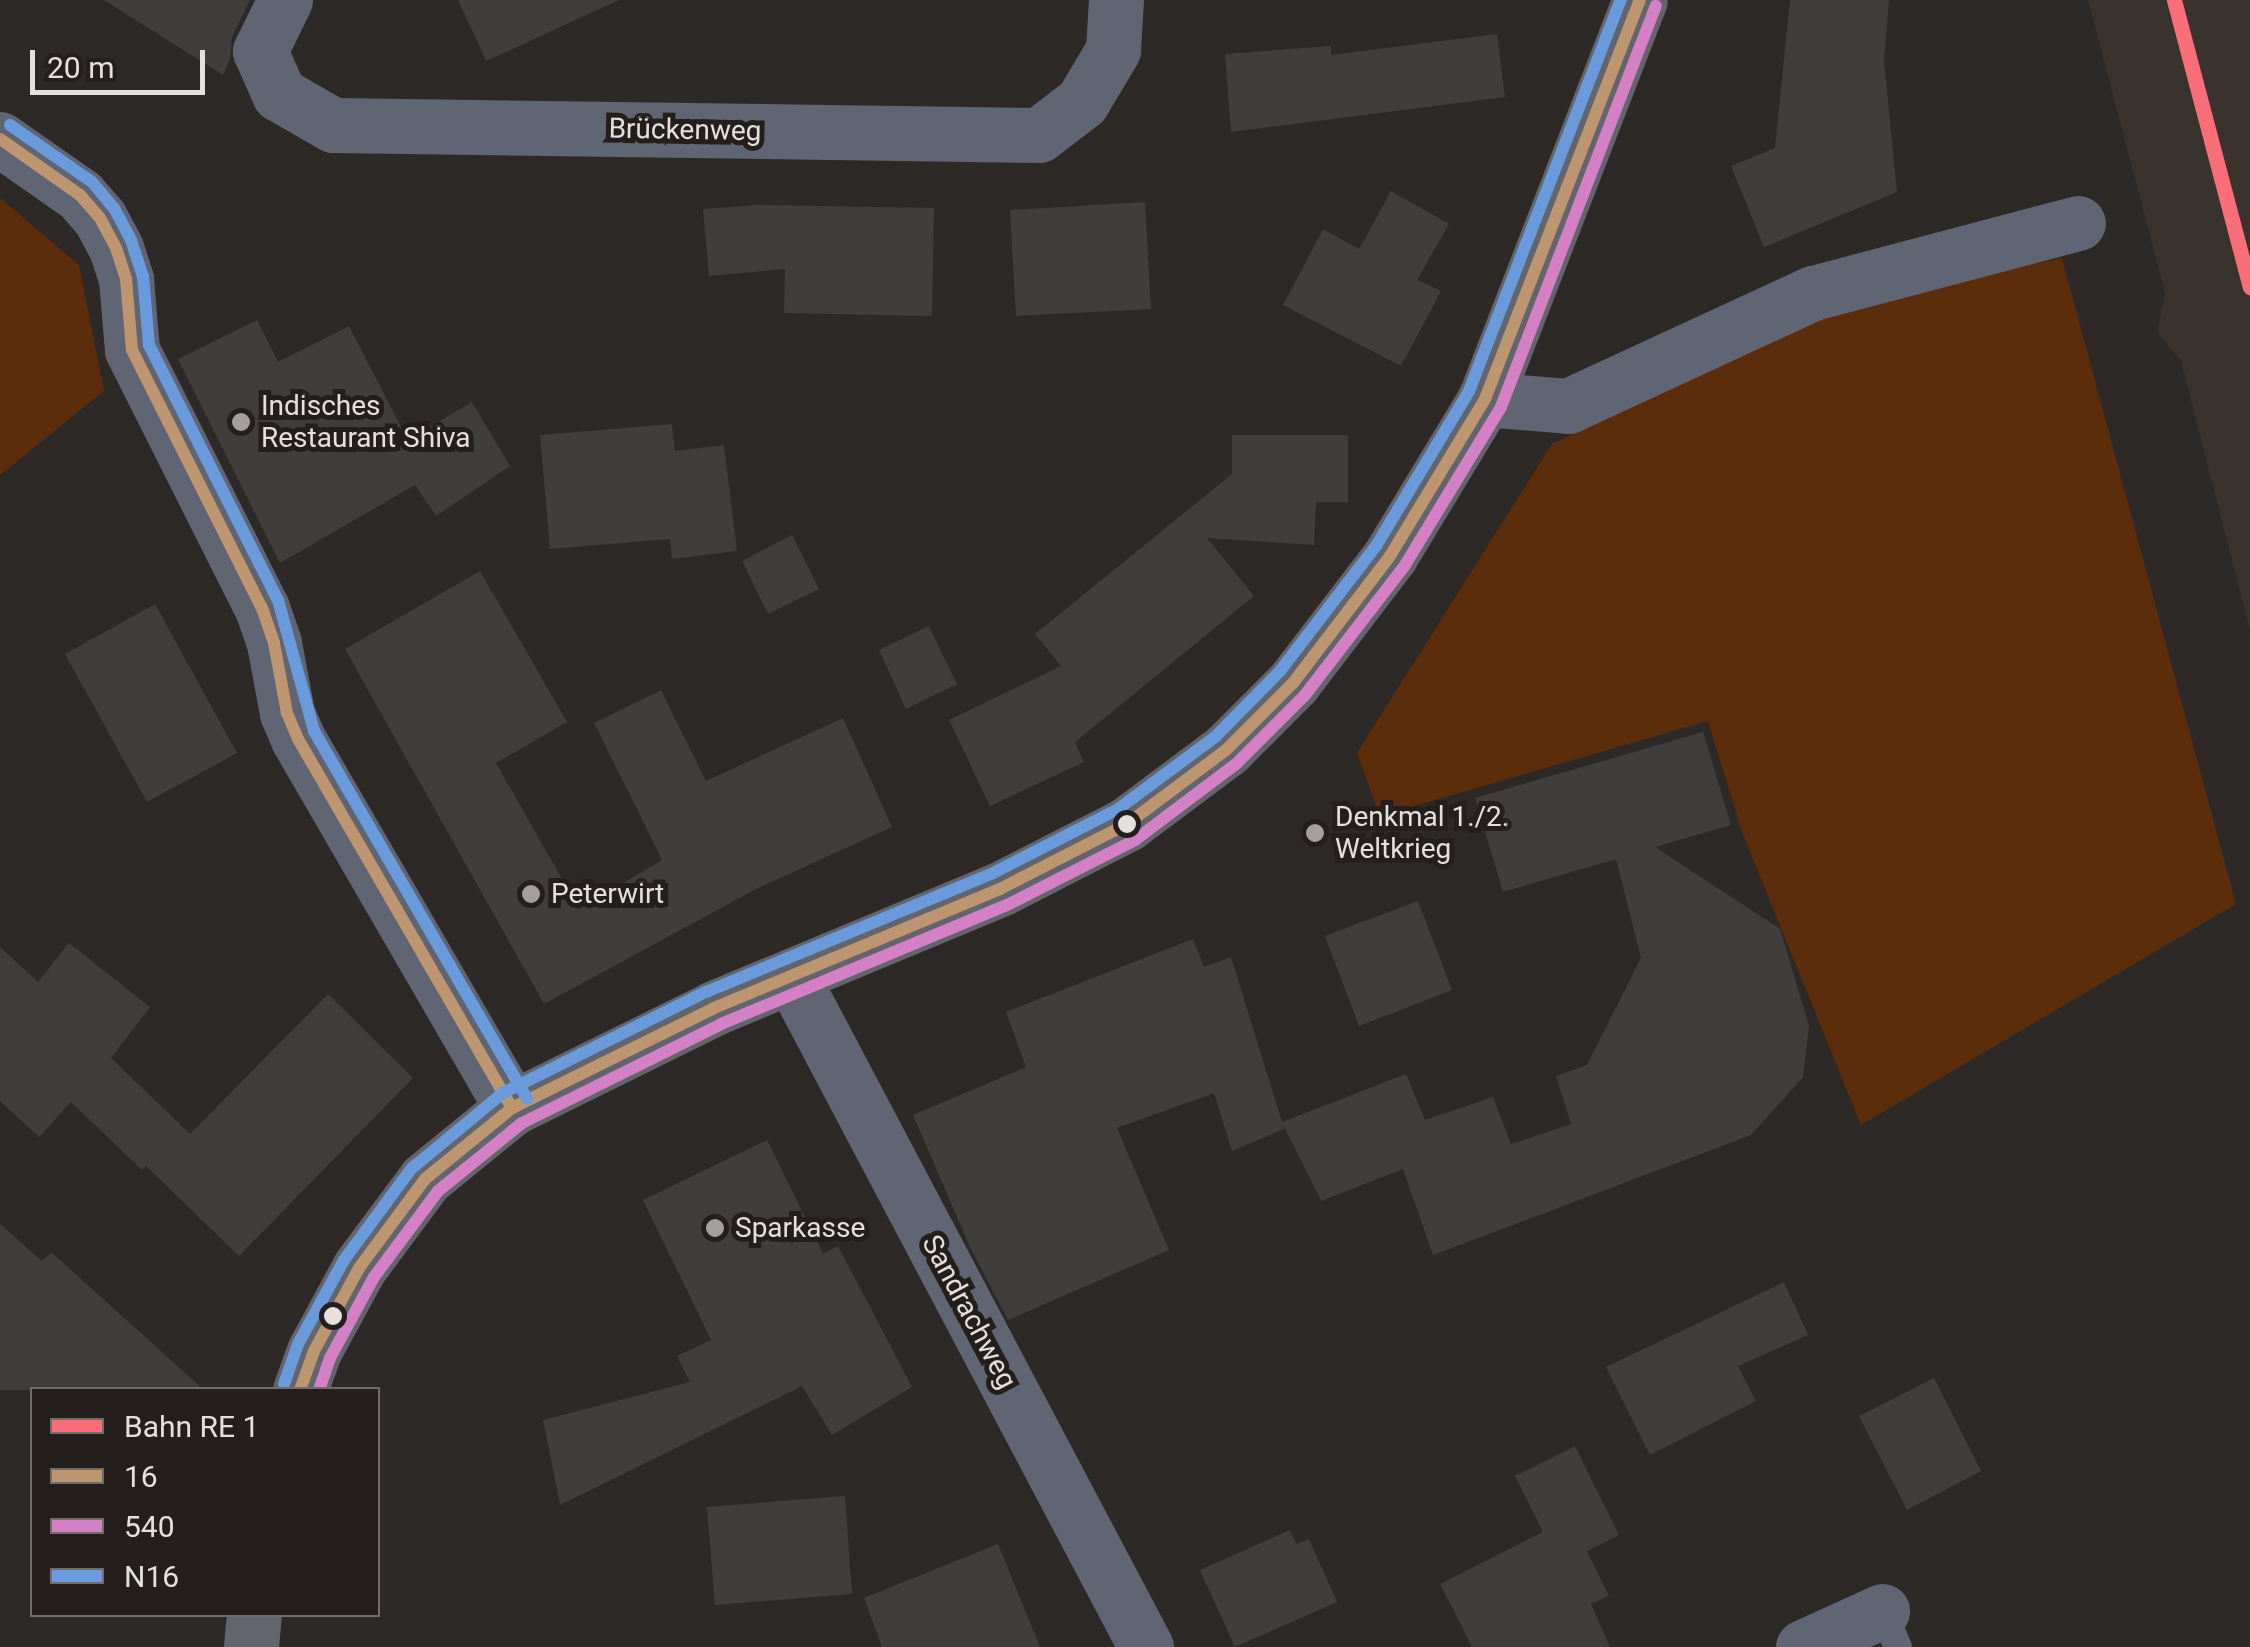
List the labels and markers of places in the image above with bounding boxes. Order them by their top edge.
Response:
place label: Indisches Restaurant Shiva [261,389,471,455]
marker: Indisches Restaurant Shiva [230,411,252,433]
place label: Denkmal 1./2. Weltkrieg [1335,800,1509,866]
unlabelled marker [1117,814,1137,834]
marker: Denkmal 1./2. Weltkrieg [1304,822,1326,844]
place label: Peterwirt [551,877,664,911]
marker: Peterwirt [520,883,542,905]
place label: Sparkasse [735,1211,865,1245]
marker: Sparkasse [704,1217,726,1239]
unlabelled marker [323,1306,343,1326]

